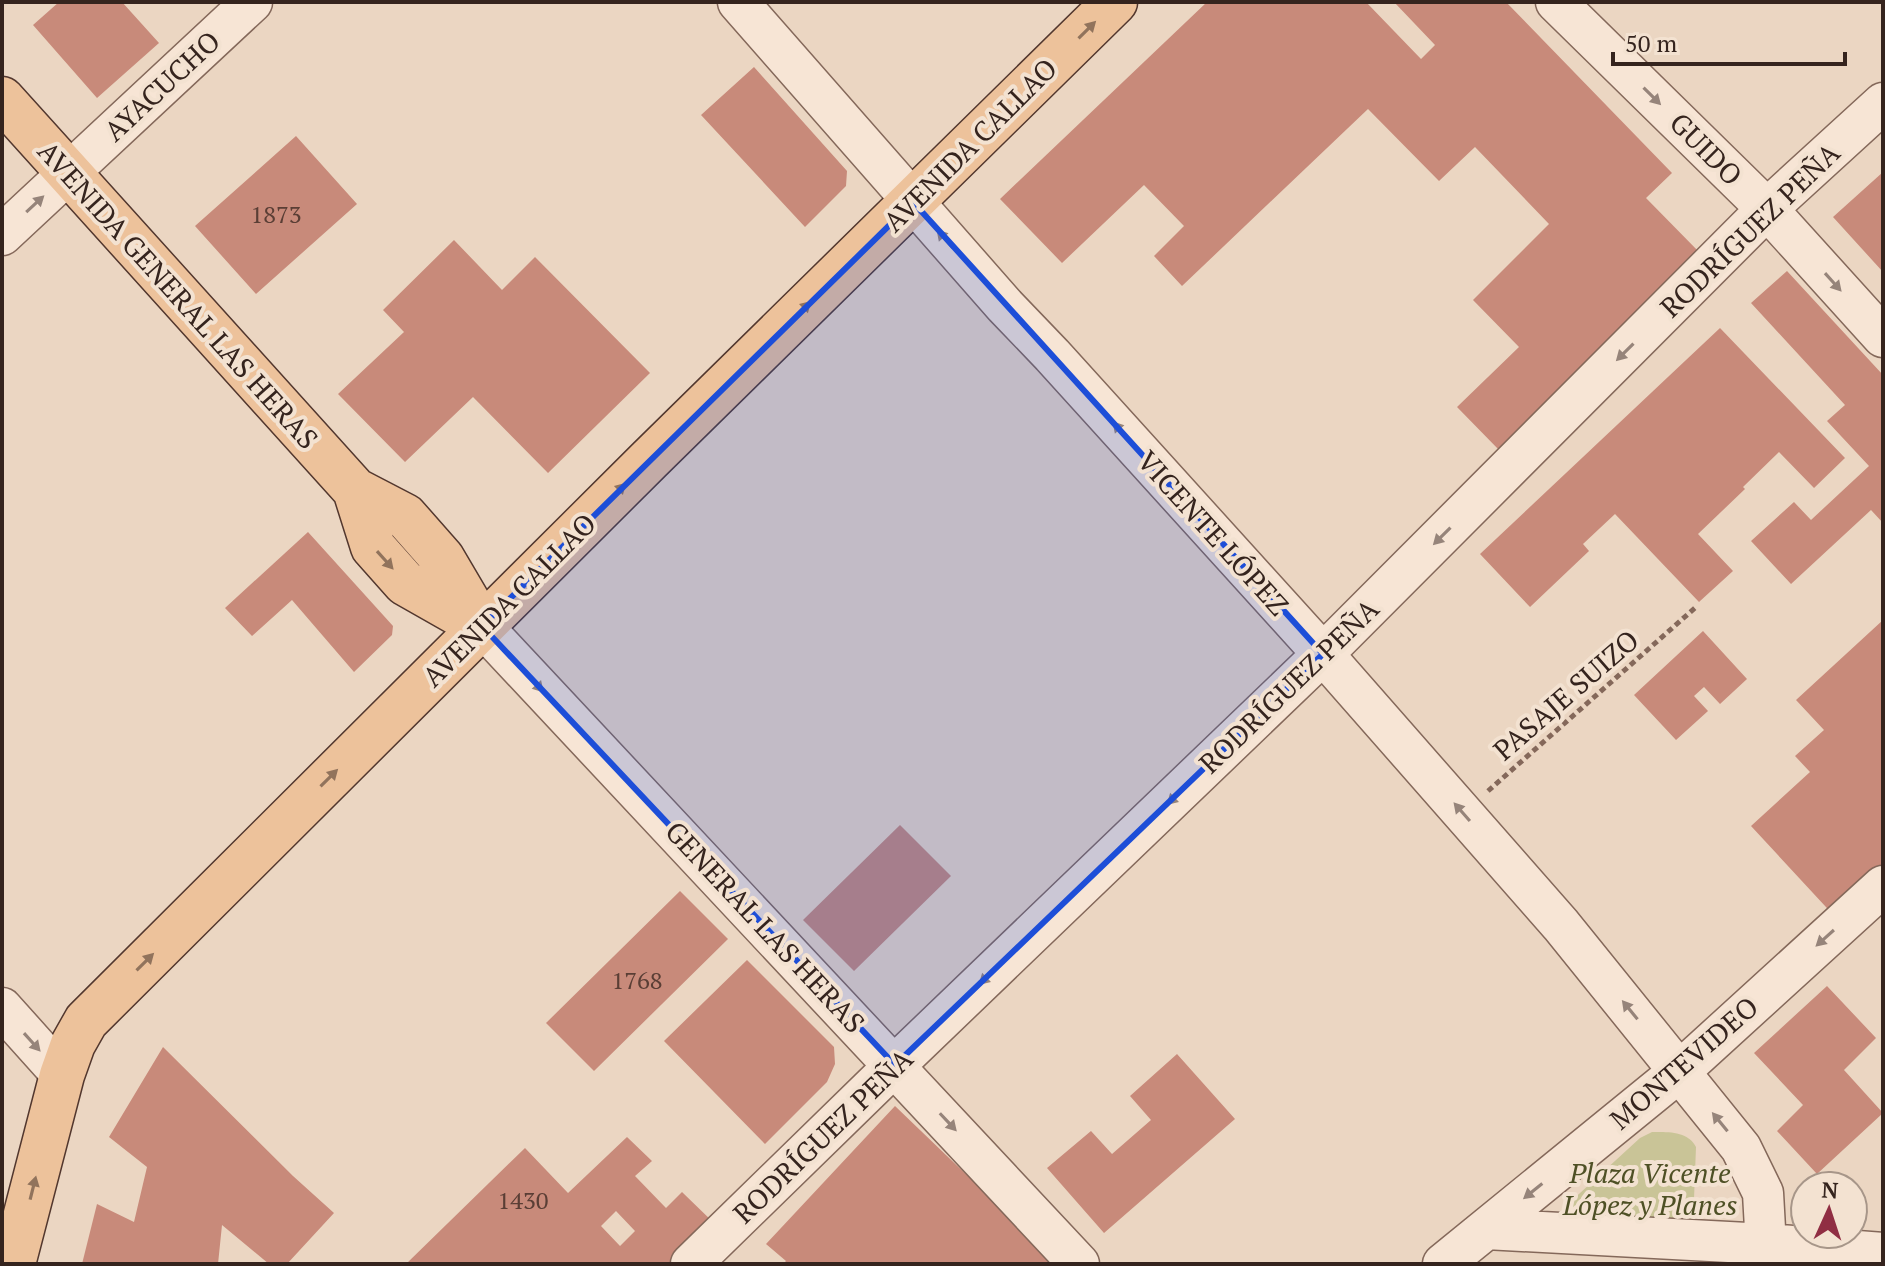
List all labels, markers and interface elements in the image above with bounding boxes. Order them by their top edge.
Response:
scale bar [1613,16,1845,66]
one-way arrow [1077,21,1096,39]
street label: AYACUCHO [96,22,228,149]
text: 50 m [1625,27,1677,59]
street label: AVENIDA CALLAO [875,50,1065,240]
one-way arrow [1642,86,1661,105]
street label: GUIDO [1662,104,1751,193]
street label: AVENIDA GENERAL LAS HERAS [30,133,327,456]
street label: RODRÍGUEZ PEÑA [1652,134,1848,325]
one-way arrow [25,196,44,214]
house number: 1873 [250,198,302,230]
one-way arrow [937,229,955,248]
one-way arrow [1824,273,1842,292]
one-way arrow [792,301,811,320]
one-way arrow [1616,342,1635,360]
one-way arrow [1112,421,1130,440]
street label: VICENTE LÓPEZ [1129,442,1297,623]
one-way arrow [607,483,626,502]
street label: AVENIDA CALLAO [414,505,604,695]
one-way arrow [1433,526,1452,545]
one-way arrow [375,551,393,570]
street label: RODRÍGUEZ PEÑA [1191,590,1387,781]
street label: PASAJE SUIZO [1485,621,1646,768]
one-way arrow [526,673,544,692]
one-way arrow [319,769,338,788]
one-way arrow [1167,786,1186,804]
one-way arrow [1454,803,1471,823]
street label: GENERAL LAS HERAS [658,813,873,1040]
one-way arrow [1816,929,1835,947]
one-way arrow [135,953,154,972]
house number: 1768 [611,964,663,996]
one-way arrow [979,966,998,984]
street label: MONTEVIDEO [1602,988,1766,1137]
one-way arrow [1622,1001,1639,1021]
one-way arrow [23,1031,40,1051]
street label: RODRÍGUEZ PEÑA [725,1040,921,1231]
one-way arrow [1713,1112,1729,1132]
one-way arrow [938,1113,956,1132]
park label: Plaza Vicente López y Planes [1562,1154,1737,1223]
north arrow [1789,1170,1869,1250]
text: N [1821,1175,1839,1204]
one-way arrow [27,1176,39,1201]
one-way arrow [1523,1182,1543,1199]
house number: 1430 [497,1184,549,1216]

